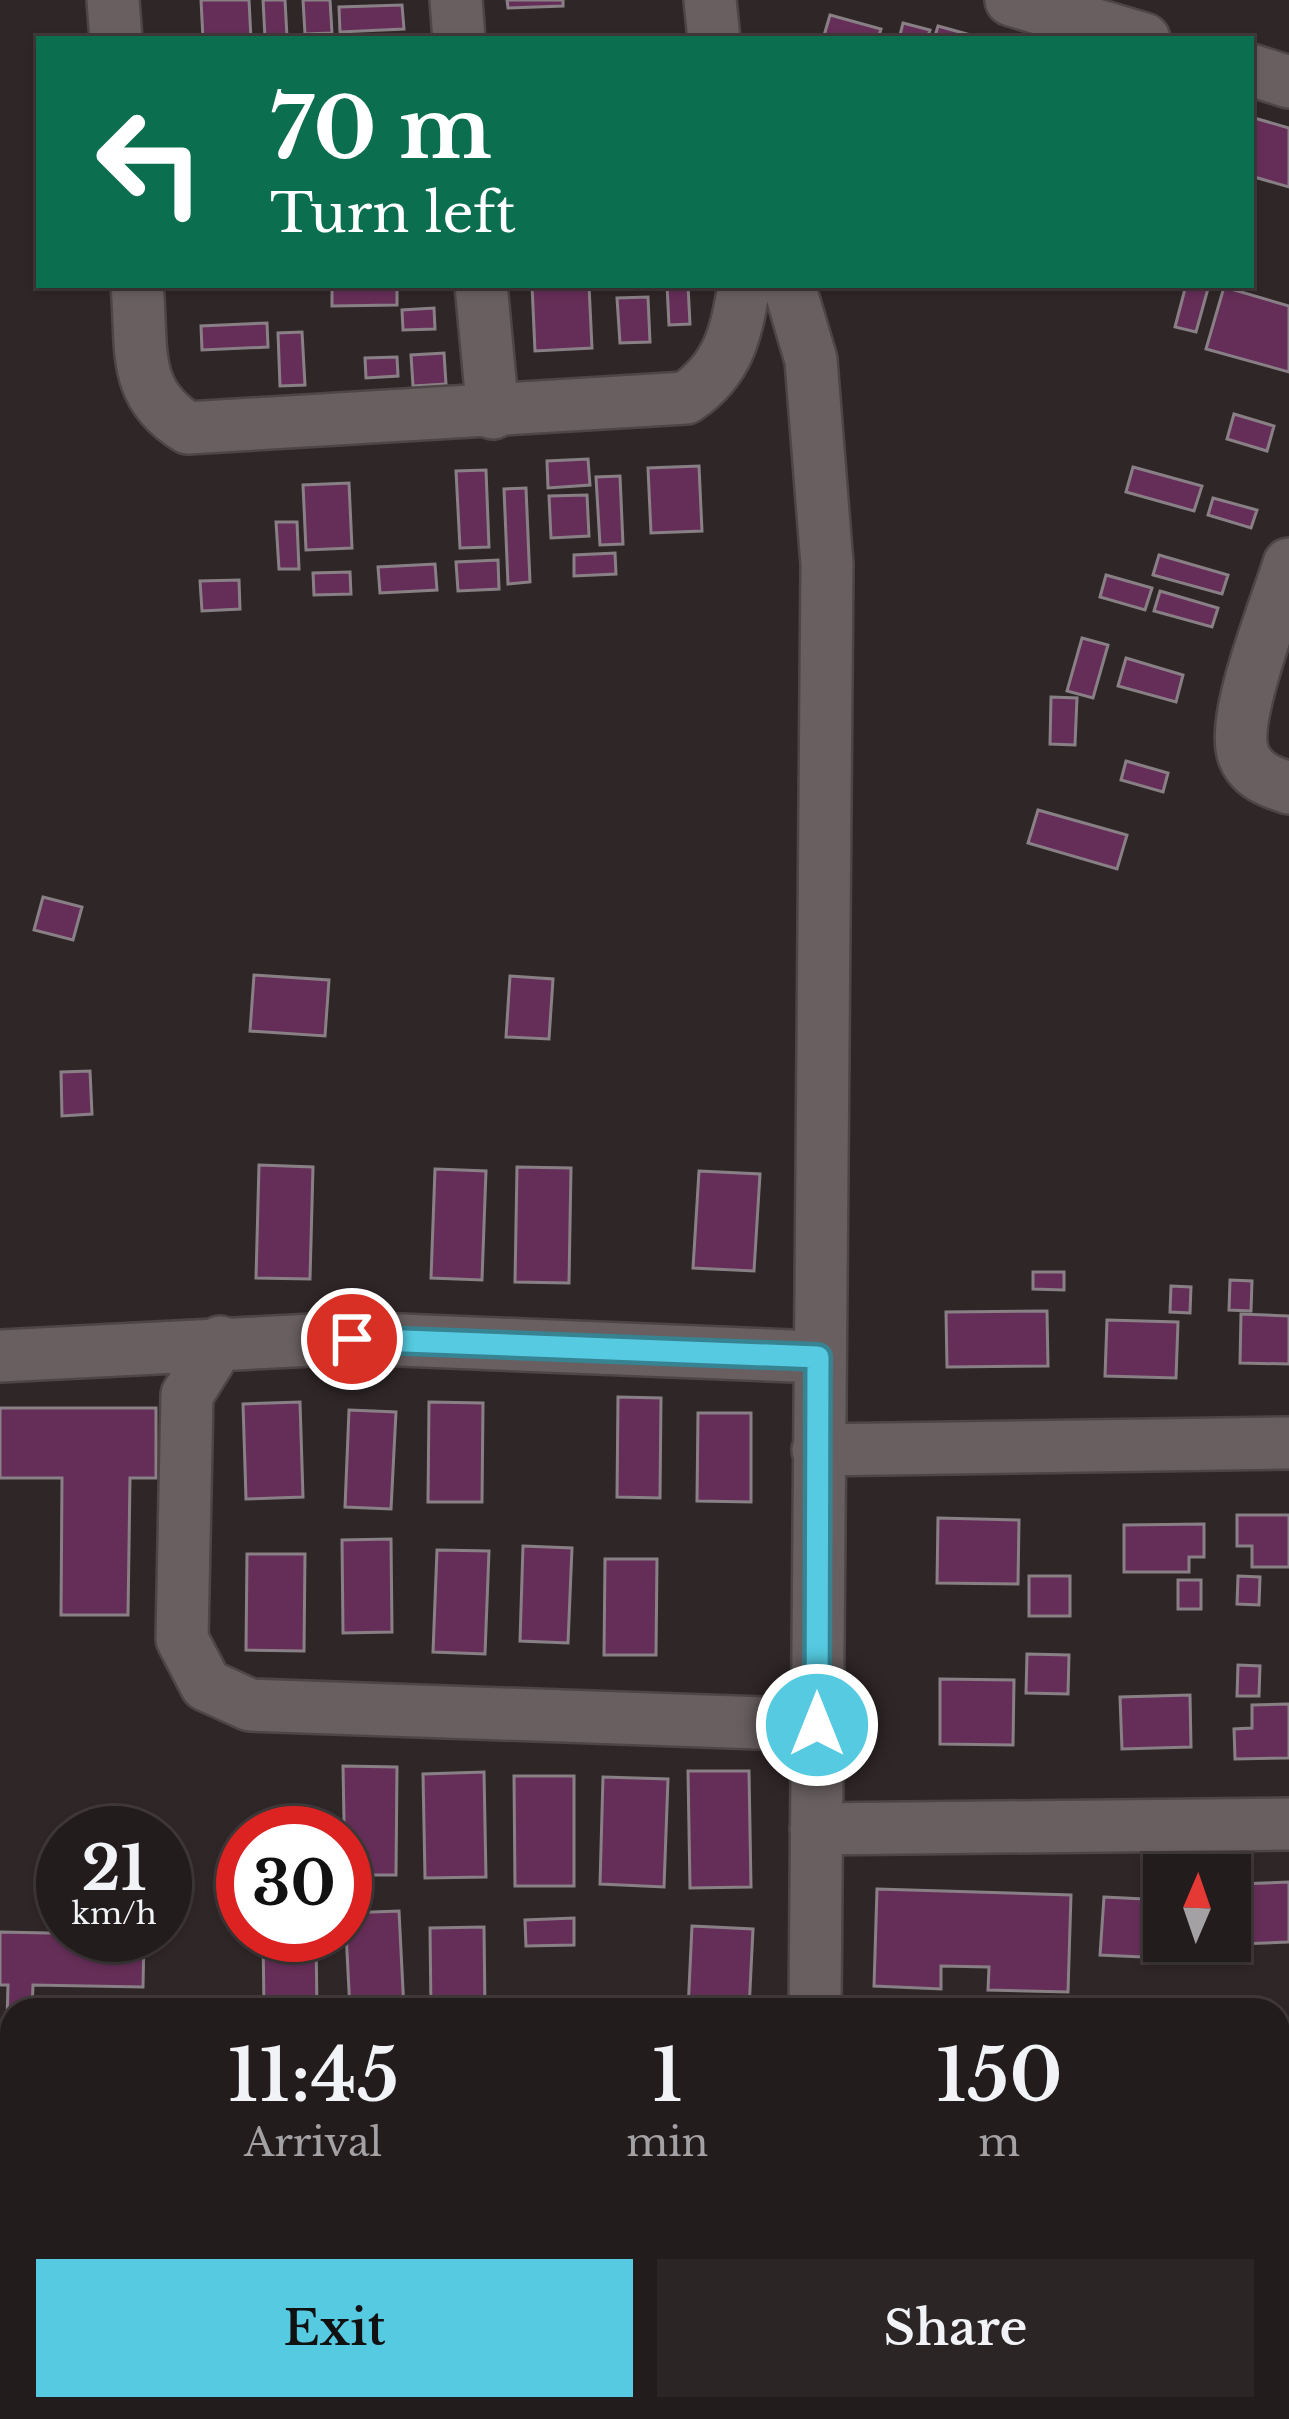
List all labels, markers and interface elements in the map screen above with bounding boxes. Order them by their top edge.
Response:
text: 70 m [270,77,492,181]
icon: left [72,84,228,240]
text: Turn left [270,180,516,247]
pin [301,1288,403,1390]
icon: arrive [319,1306,385,1372]
position arrow [754,1662,880,1788]
speed limit sign: 30 [216,1806,372,1962]
text: 21 [81,1832,147,1906]
north arrow [1143,1854,1251,1962]
map controls [1143,1854,1251,1962]
text: km/h [71,1895,157,1932]
text: 11:45 [227,2031,399,2120]
text: 1 [651,2031,683,2120]
text: 150 [936,2031,1063,2120]
text: Arrival [244,2118,382,2167]
text: min [626,2118,708,2167]
text: m [978,2118,1020,2167]
button: Exit [36,2259,633,2397]
button: Share [657,2259,1254,2397]

